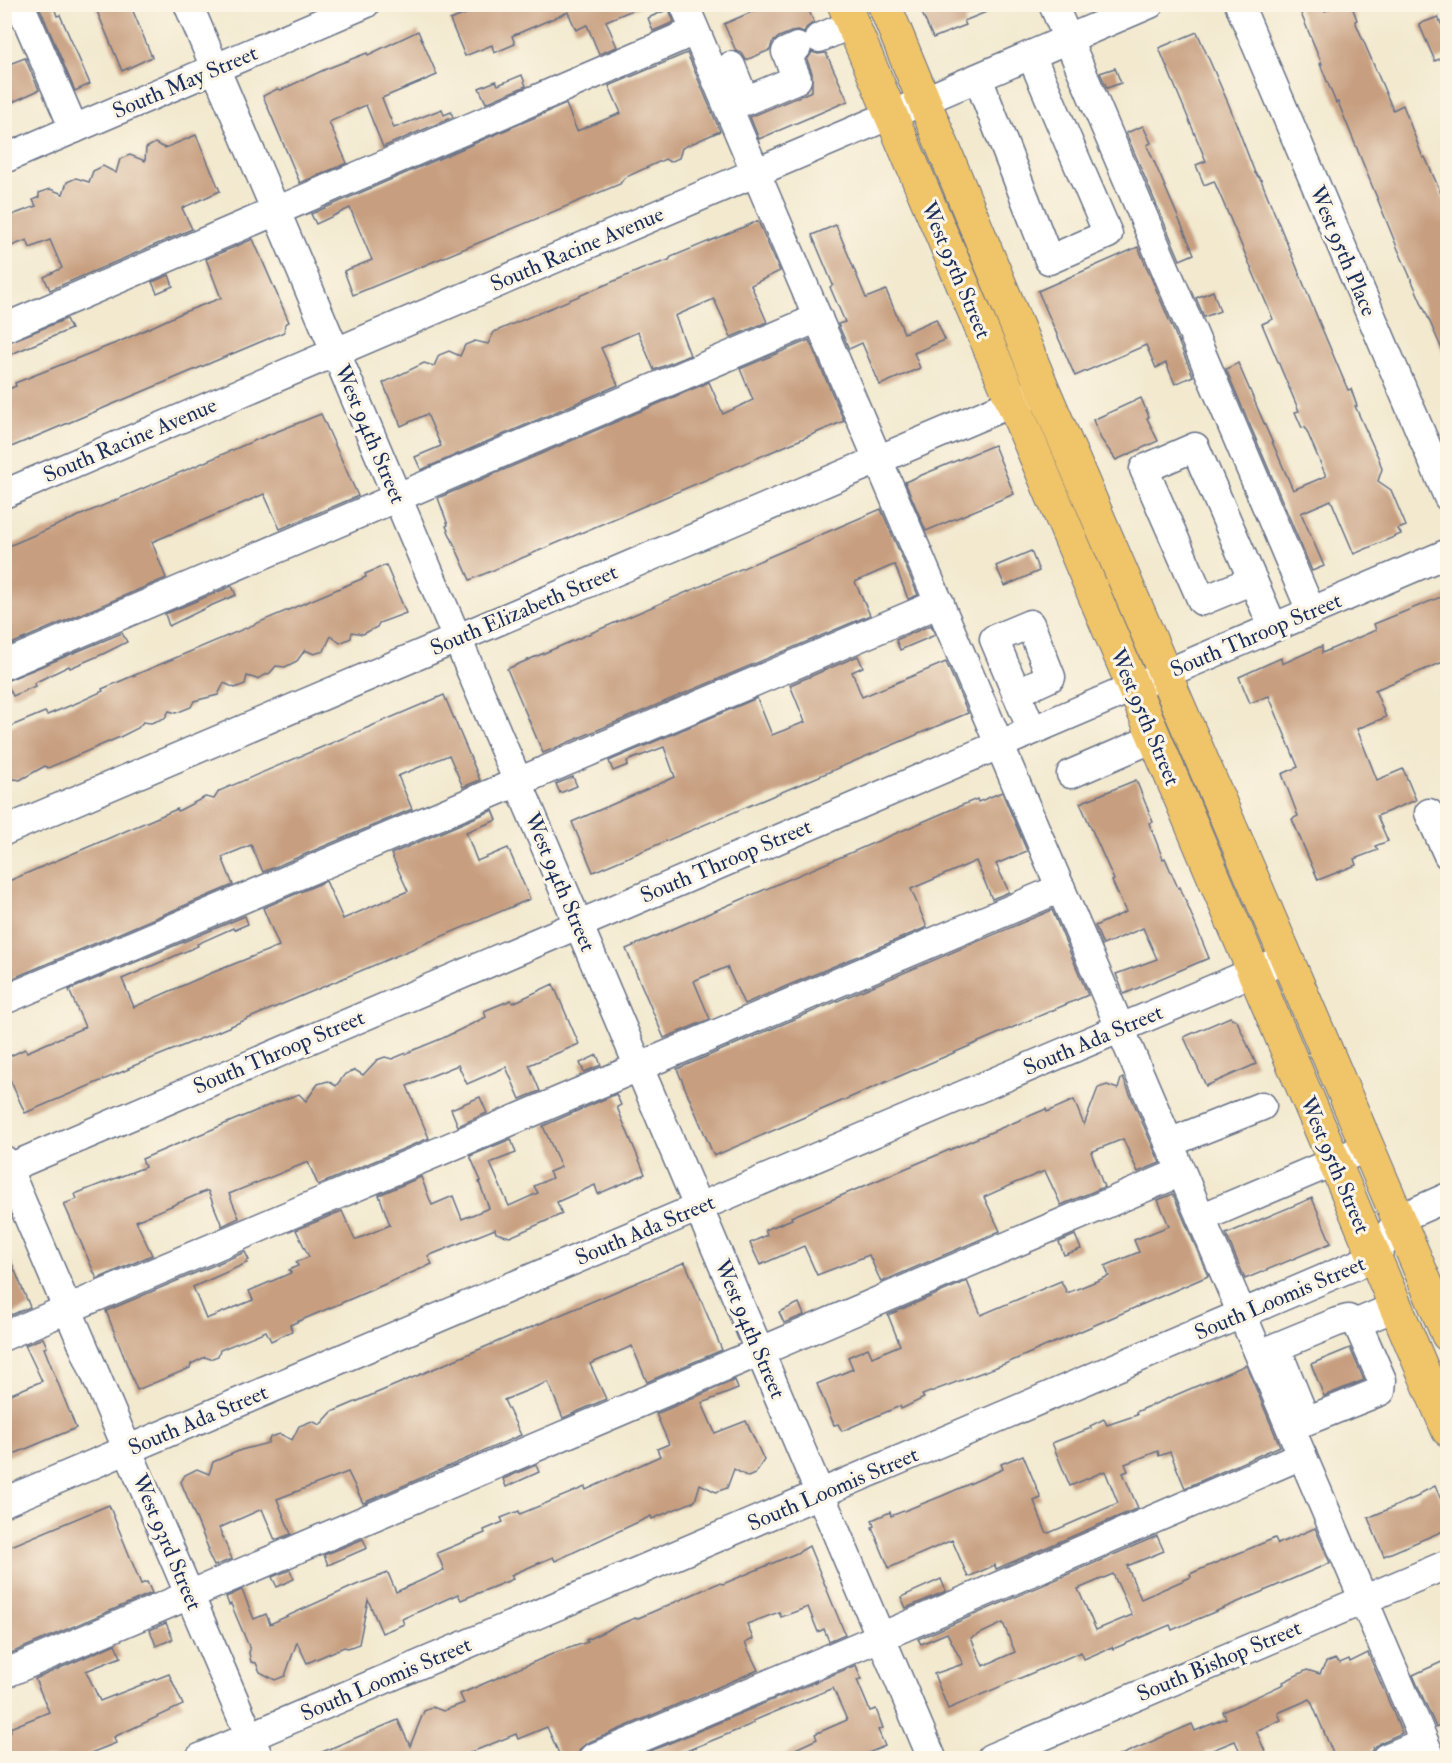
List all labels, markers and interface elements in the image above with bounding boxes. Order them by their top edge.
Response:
street label: South May Street [108,39,262,125]
street label: West 95th Place [1303,181,1383,320]
street label: West 95th Street [914,196,997,343]
street label: South Racine Avenue [486,200,668,298]
street label: West 94th Street [328,359,412,508]
street label: South Racine Avenue [39,391,221,489]
street label: South Elizabeth Street [426,558,622,662]
street label: South Throop Street [1166,586,1346,685]
street label: West 95th Street [1103,643,1186,790]
street label: West 94th Street [518,807,602,956]
street label: South Throop Street [636,812,816,911]
street label: South Ada Street [1019,998,1167,1082]
street label: South Throop Street [189,1003,369,1102]
street label: West 95th Street [1293,1091,1376,1238]
street label: South Ada Street [571,1188,719,1272]
street label: South Loomis Street [1190,1249,1370,1347]
street label: West 94th Street [708,1254,792,1403]
street label: South Ada Street [124,1378,272,1462]
street label: South Loomis Street [743,1440,923,1538]
street label: West 93rd Street [125,1469,208,1614]
street label: South Bishop Street [1133,1614,1306,1709]
street label: South Loomis Street [296,1630,476,1728]

